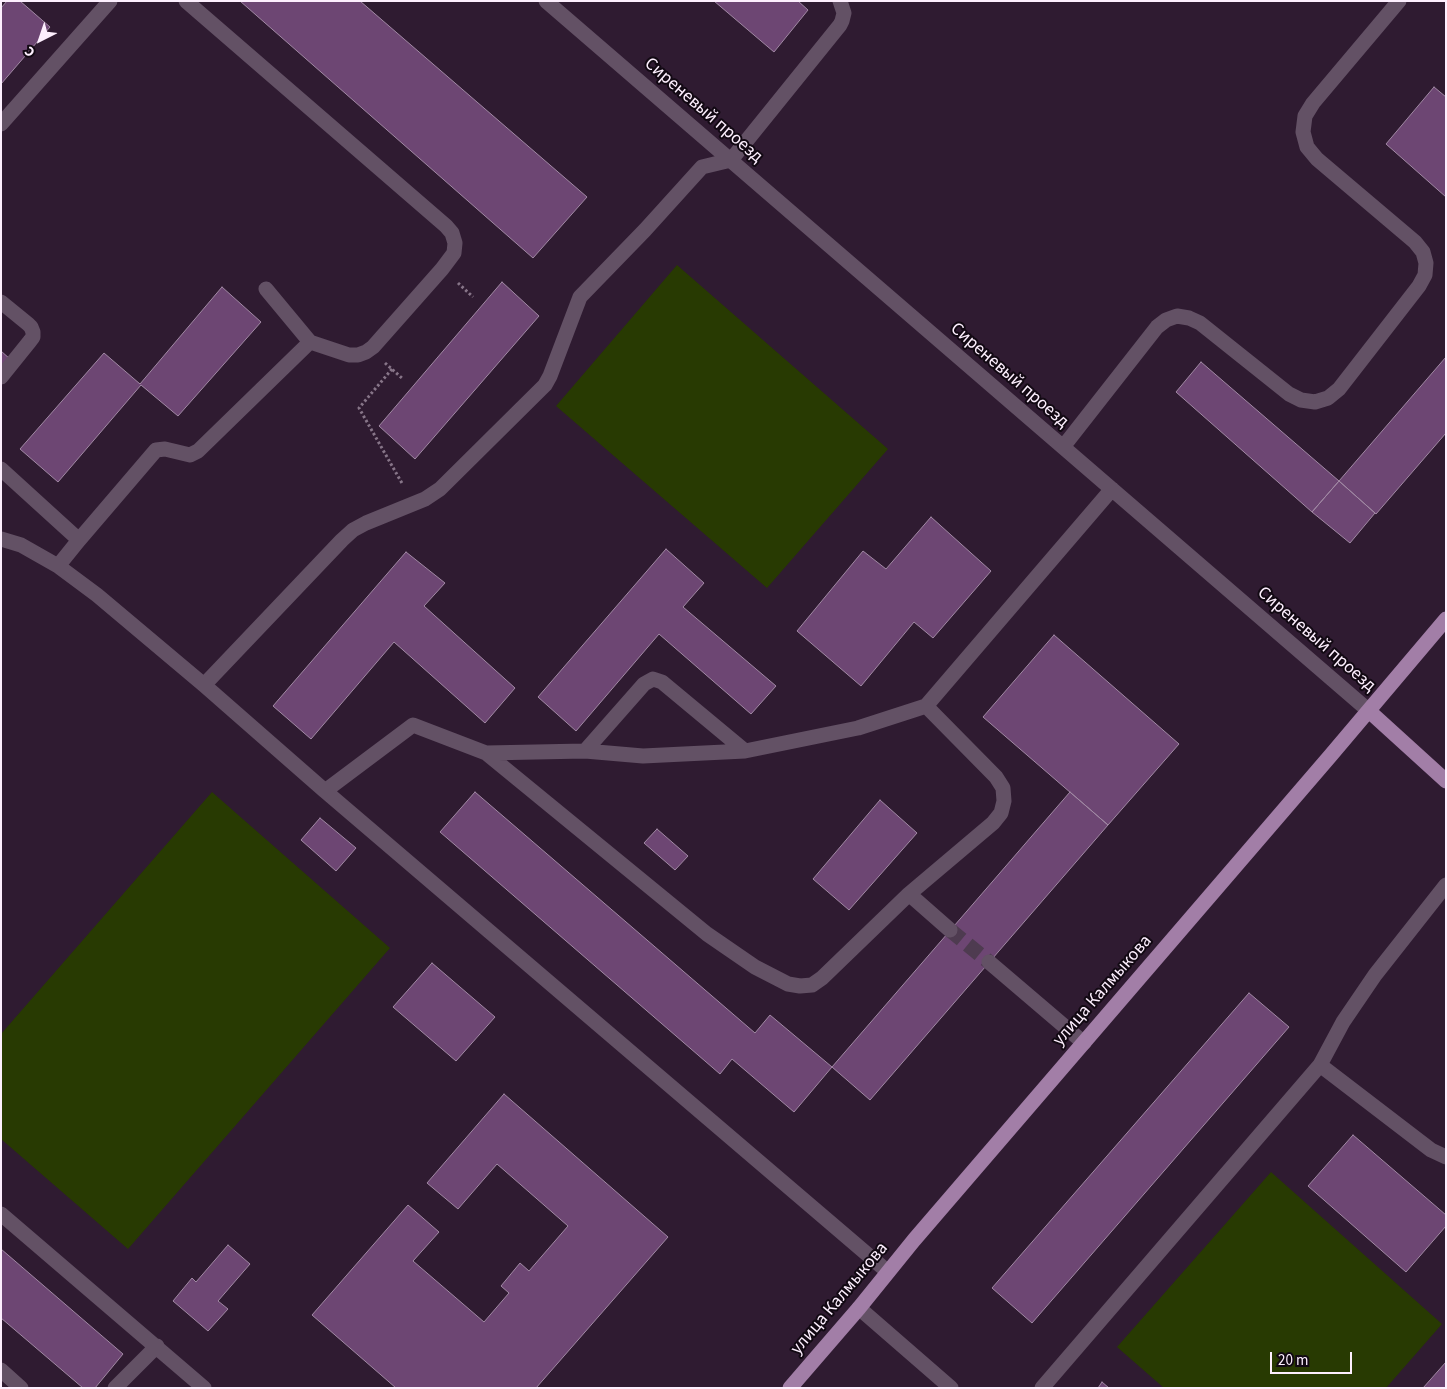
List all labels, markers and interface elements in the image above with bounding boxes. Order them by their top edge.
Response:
north arrow [15,15,65,65]
text: С [21,41,40,62]
street label: Сиреневый проезд [639,54,767,168]
street label: Сиреневый проезд [945,319,1073,433]
street label: Сиреневый проезд [1252,583,1380,697]
street label: улица Калмыкова [1049,931,1157,1051]
street label: улица Калмыкова [787,1238,893,1360]
scale bar [1272,1342,1354,1374]
text: 20 m [1278,1350,1308,1371]

